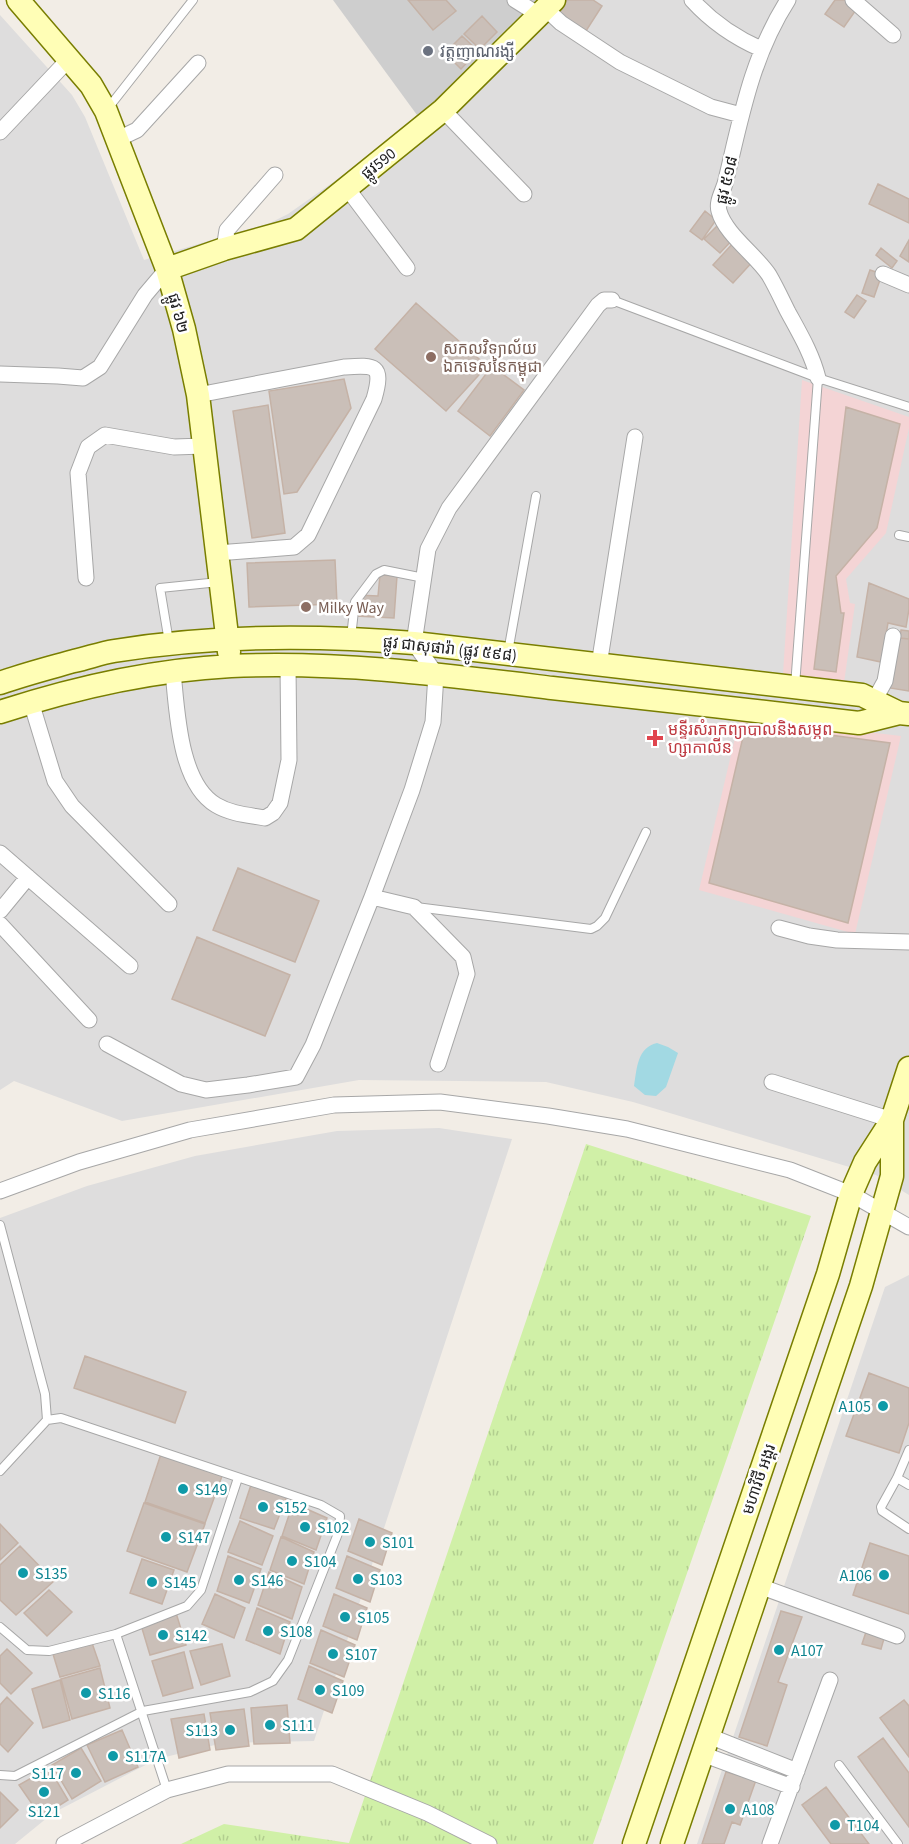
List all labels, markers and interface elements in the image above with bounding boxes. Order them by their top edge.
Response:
place label: វត្តញាណរង្សី [440,41,515,63]
marker: វត្តញាណរង្សី [421,44,435,58]
street label: ផ្លូវ590 [356,143,403,187]
street label: ផ្លូវ ៥១៨ [711,154,746,207]
street label: ផ្លូវ ៦២ [159,291,194,337]
place label: សកលវិទ្យាល័យ ឯកទេសនៃកម្ពុជា [443,338,542,382]
marker: សកលវិទ្យាល័យ ឯកទេសនៃកម្ពុជា [424,350,438,364]
place label: Milky Way [318,597,385,619]
marker: Milky Way [299,600,313,614]
street label: ផ្លូវ ជាសុផារ៉ា (ផ្លូវ ៥៩៨) [381,631,518,670]
place label: មន្ទីរសំរាកព្យាបាលនិងសម្ភព ហ្សាកាលីន [668,719,832,759]
marker: មន្ទីរសំរាកព្យាបាលនិងសម្ភព ហ្សាកាលីន [646,729,664,747]
place label: A105 [838,1396,871,1418]
marker: A105 [876,1399,890,1413]
street label: មហាវិថី អង្គរ [736,1441,781,1517]
place label: S149 [195,1479,227,1501]
marker: S149 [176,1482,190,1496]
place label: S152 [275,1497,307,1519]
marker: S152 [256,1500,270,1514]
place label: S102 [317,1517,349,1539]
marker: S102 [298,1520,312,1534]
place label: S147 [178,1527,210,1549]
marker: S147 [159,1530,173,1544]
place label: S101 [382,1532,414,1554]
marker: S101 [363,1535,377,1549]
place label: S104 [304,1551,336,1573]
marker: S104 [285,1554,299,1568]
place label: S135 [35,1563,67,1585]
place label: A106 [839,1565,872,1587]
marker: S135 [16,1566,30,1580]
marker: A106 [877,1568,891,1582]
place label: S103 [370,1569,402,1591]
place label: S146 [251,1570,283,1592]
place label: S145 [164,1572,196,1594]
marker: S103 [351,1572,365,1586]
marker: S146 [232,1573,246,1587]
marker: S145 [145,1575,159,1589]
place label: S105 [357,1607,389,1629]
marker: S105 [338,1610,352,1624]
place label: S108 [280,1621,312,1643]
marker: S108 [261,1624,275,1638]
place label: S142 [175,1625,207,1647]
marker: S142 [156,1628,170,1642]
place label: A107 [791,1640,824,1662]
marker: A107 [772,1643,786,1657]
place label: S107 [345,1644,377,1666]
marker: S107 [326,1647,340,1661]
place label: S109 [332,1680,364,1702]
place label: S116 [98,1683,130,1705]
marker: S109 [313,1683,327,1697]
marker: S116 [79,1686,93,1700]
place label: S111 [282,1715,314,1737]
marker: S111 [263,1718,277,1732]
place label: S113 [186,1720,218,1742]
marker: S113 [223,1723,237,1737]
place label: S117A [125,1746,166,1768]
marker: S117A [106,1749,120,1763]
place label: S117 [32,1763,64,1785]
marker: S117 [69,1766,83,1780]
marker: S121 [37,1785,51,1799]
place label: A108 [742,1799,775,1821]
place label: S121 [28,1801,60,1823]
marker: A108 [723,1802,737,1816]
place label: T104 [847,1815,879,1837]
marker: T104 [828,1818,842,1832]

